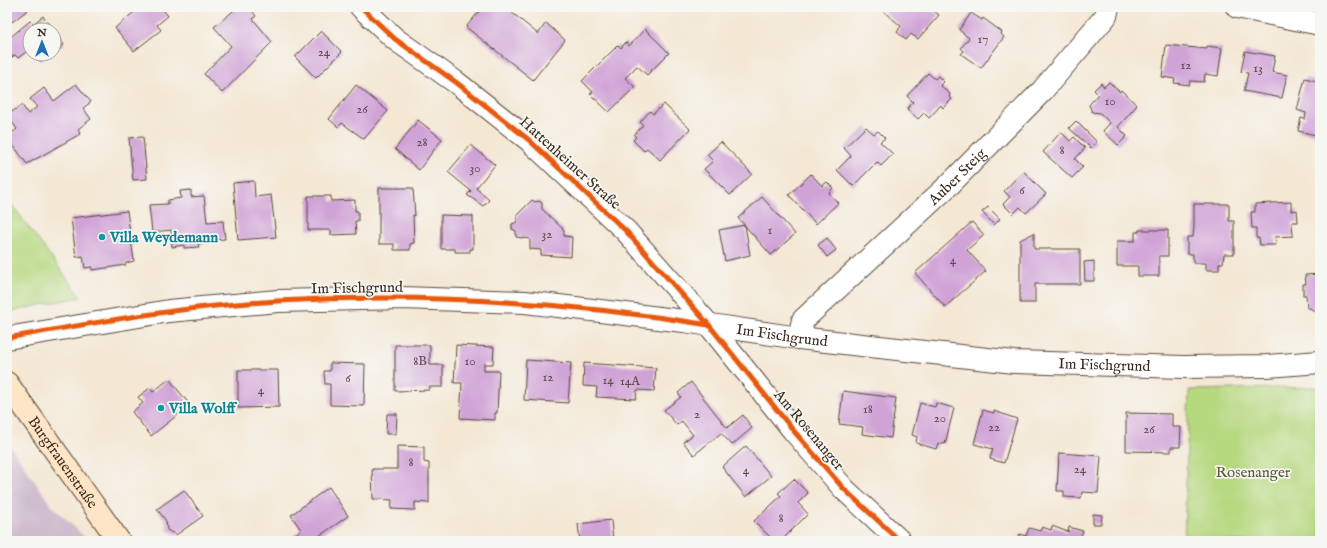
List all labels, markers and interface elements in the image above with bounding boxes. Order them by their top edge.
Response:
north arrow [22,22,62,62]
text: N [36,26,47,40]
house number: 17 [978,31,988,48]
house number: 24 [318,44,331,61]
house number: 12 [1181,57,1191,74]
house number: 13 [1253,60,1263,77]
house number: 10 [1104,93,1116,110]
house number: 26 [356,101,368,118]
street label: Hattenheimer Straße [515,112,625,214]
house number: 28 [416,134,428,151]
house number: 8 [1059,142,1065,159]
street label: Auber Steig [923,143,990,210]
house number: 30 [469,160,481,177]
house number: 6 [1019,182,1025,199]
house number: 1 [768,222,773,239]
house number: 32 [542,226,552,243]
place label: Villa Weydemann [109,228,218,247]
marker: Villa Weydemann [97,232,107,242]
house number: 4 [950,252,957,269]
street label: Im Fischgrund [311,278,404,298]
street label: Im Fischgrund [735,319,830,351]
house number: 8B [413,353,427,370]
house number: 10 [464,353,476,370]
street label: Im Fischgrund [1058,354,1152,376]
house number: 12 [543,369,553,386]
house number: 6 [345,370,351,387]
house number: 14 [602,372,614,389]
house number: 14A [620,373,641,390]
house number: 4 [258,382,265,399]
street label: Am Rosenanger [769,385,849,475]
place label: Villa Wolff [168,399,237,418]
house number: 18 [863,401,873,418]
marker: Villa Wolff [156,403,166,413]
house number: 2 [694,406,700,423]
house number: 20 [934,410,946,427]
street label: Burgfrauenstraße [24,412,102,512]
house number: 22 [988,419,1000,436]
house number: 26 [1143,421,1155,438]
house number: 8 [408,454,414,471]
house number: 24 [1074,461,1087,478]
house number: 4 [743,462,750,479]
park label: Rosenanger [1216,463,1291,482]
house number: 8 [778,510,784,527]

